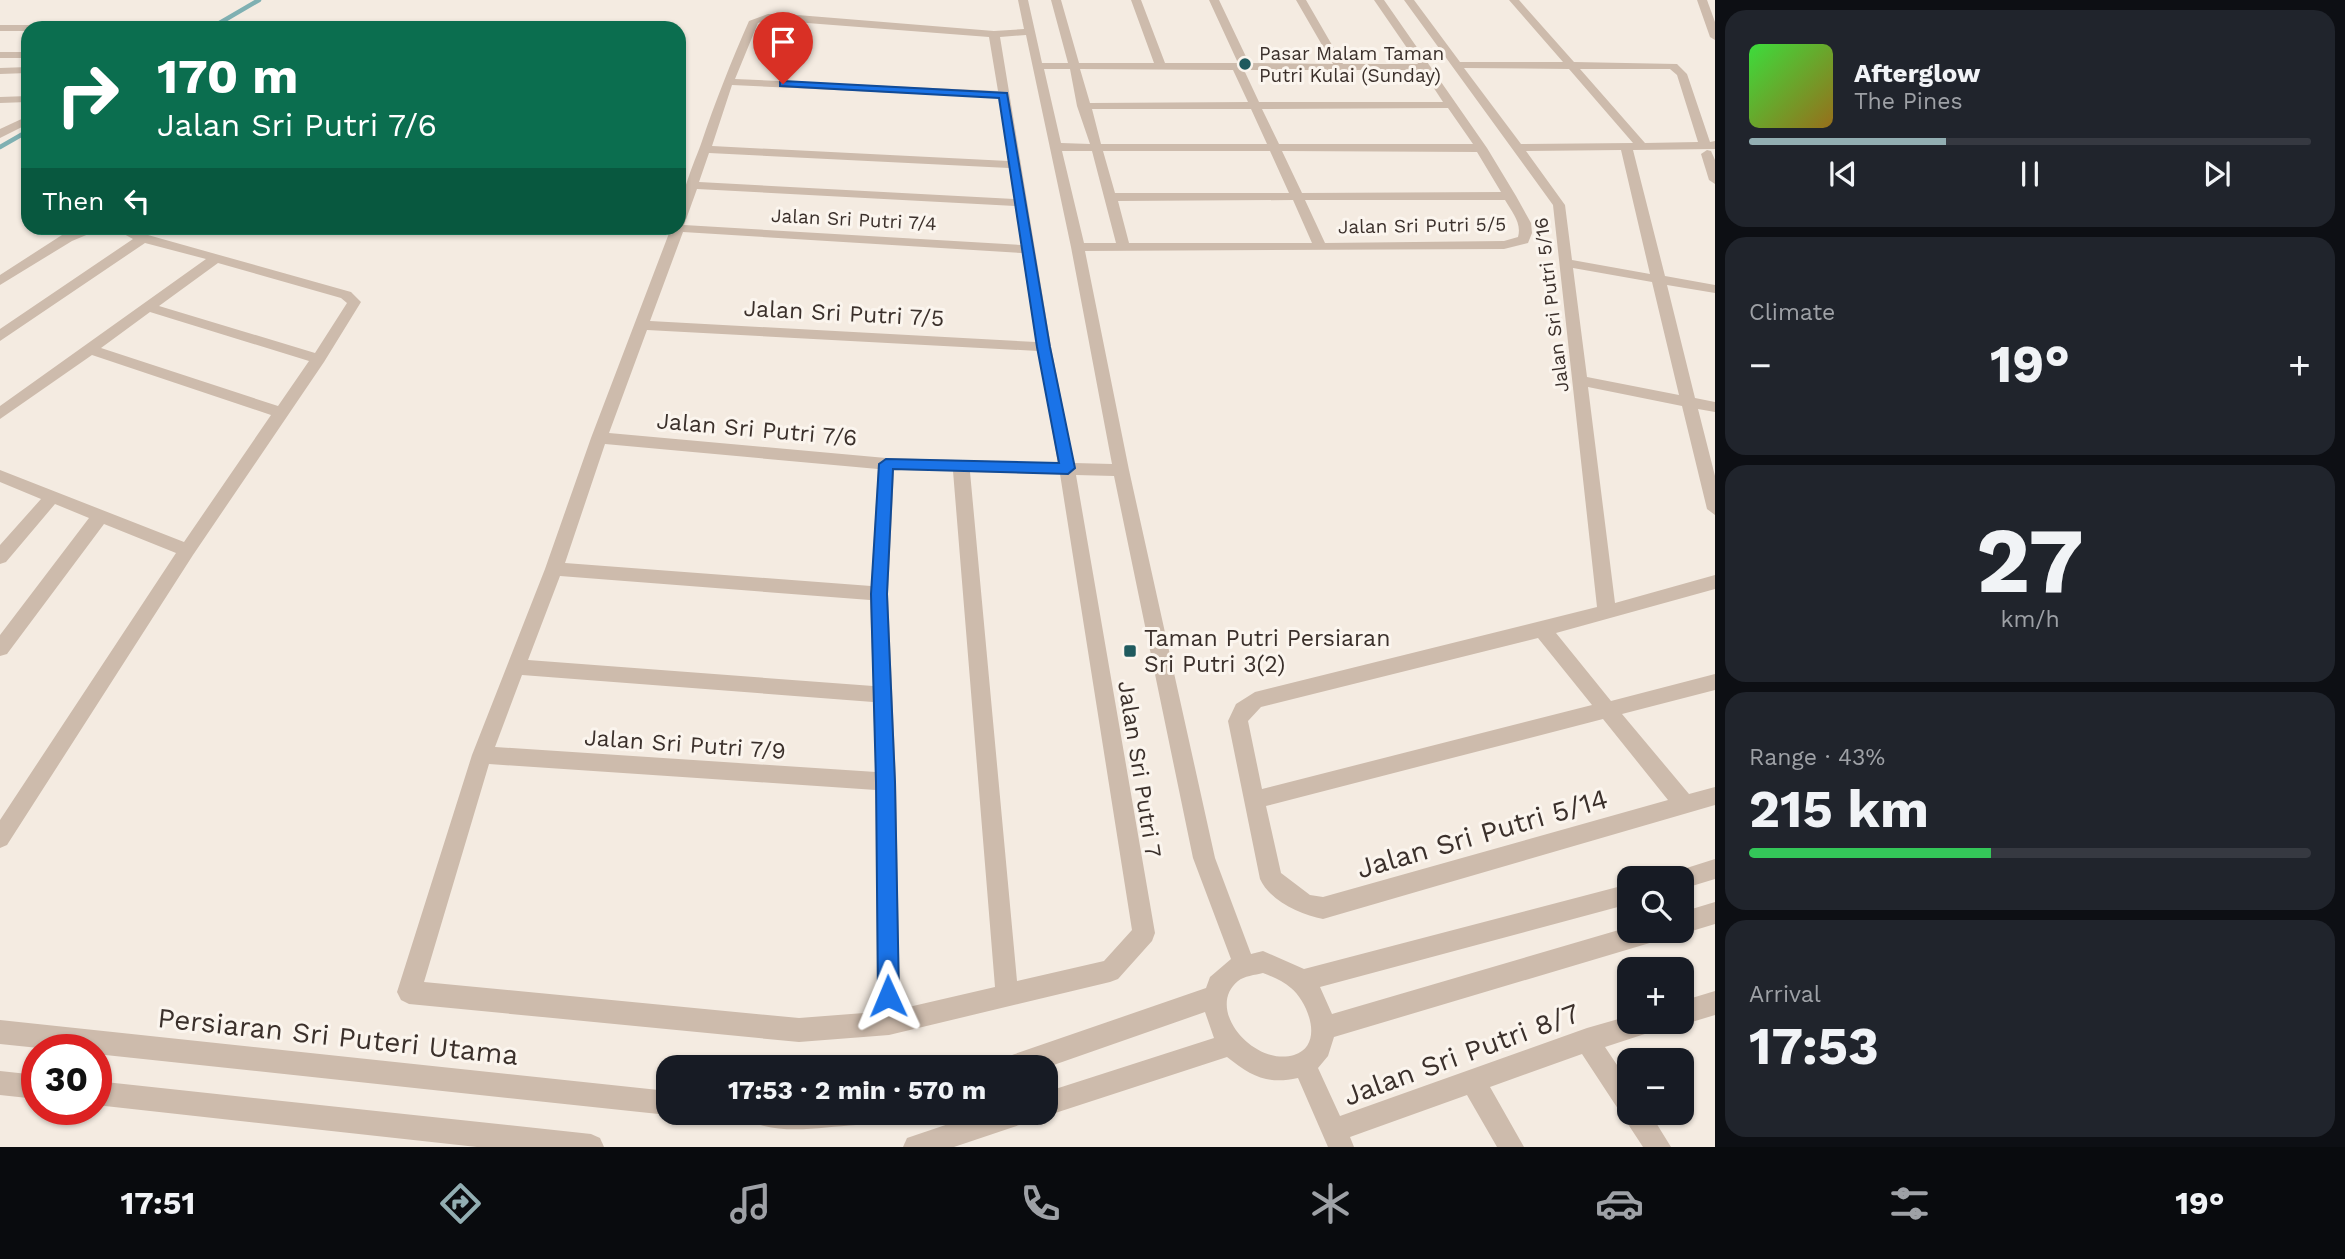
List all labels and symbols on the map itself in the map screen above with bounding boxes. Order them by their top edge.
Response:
pin [753,12.0,813,84]
place label: Pasar Malam Taman Putri Kulai (Sunday) [1259,42,1444,87]
marker: Pasar Malam Taman Putri Kulai (Sunday) [1237,56,1253,72]
street label: Jalan Sri Putri 7/4 [771,204,937,235]
street label: Jalan Sri Putri 5/5 [1338,213,1506,238]
street label: Jalan Sri Putri 5/16 [1529,216,1574,394]
street label: Jalan Sri Putri 7/5 [743,295,945,332]
street label: Jalan Sri Putri 7/6 [656,407,858,452]
place label: Taman Putri Persiaran Sri Putri 3(2) [1144,625,1390,678]
marker: Taman Putri Persiaran Sri Putri 3(2) [1122,643,1138,659]
street label: Jalan Sri Putri 7 [1112,679,1167,860]
street label: Jalan Sri Putri 7/9 [583,724,787,765]
street label: Jalan Sri Putri 5/14 [1353,782,1612,885]
position arrow [851,959,925,1033]
street label: Jalan Sri Putri 8/7 [1339,996,1584,1112]
street label: Persiaran Sri Puteri Utama [156,1001,520,1072]
speed limit sign: 30 [21,1034,112,1125]

